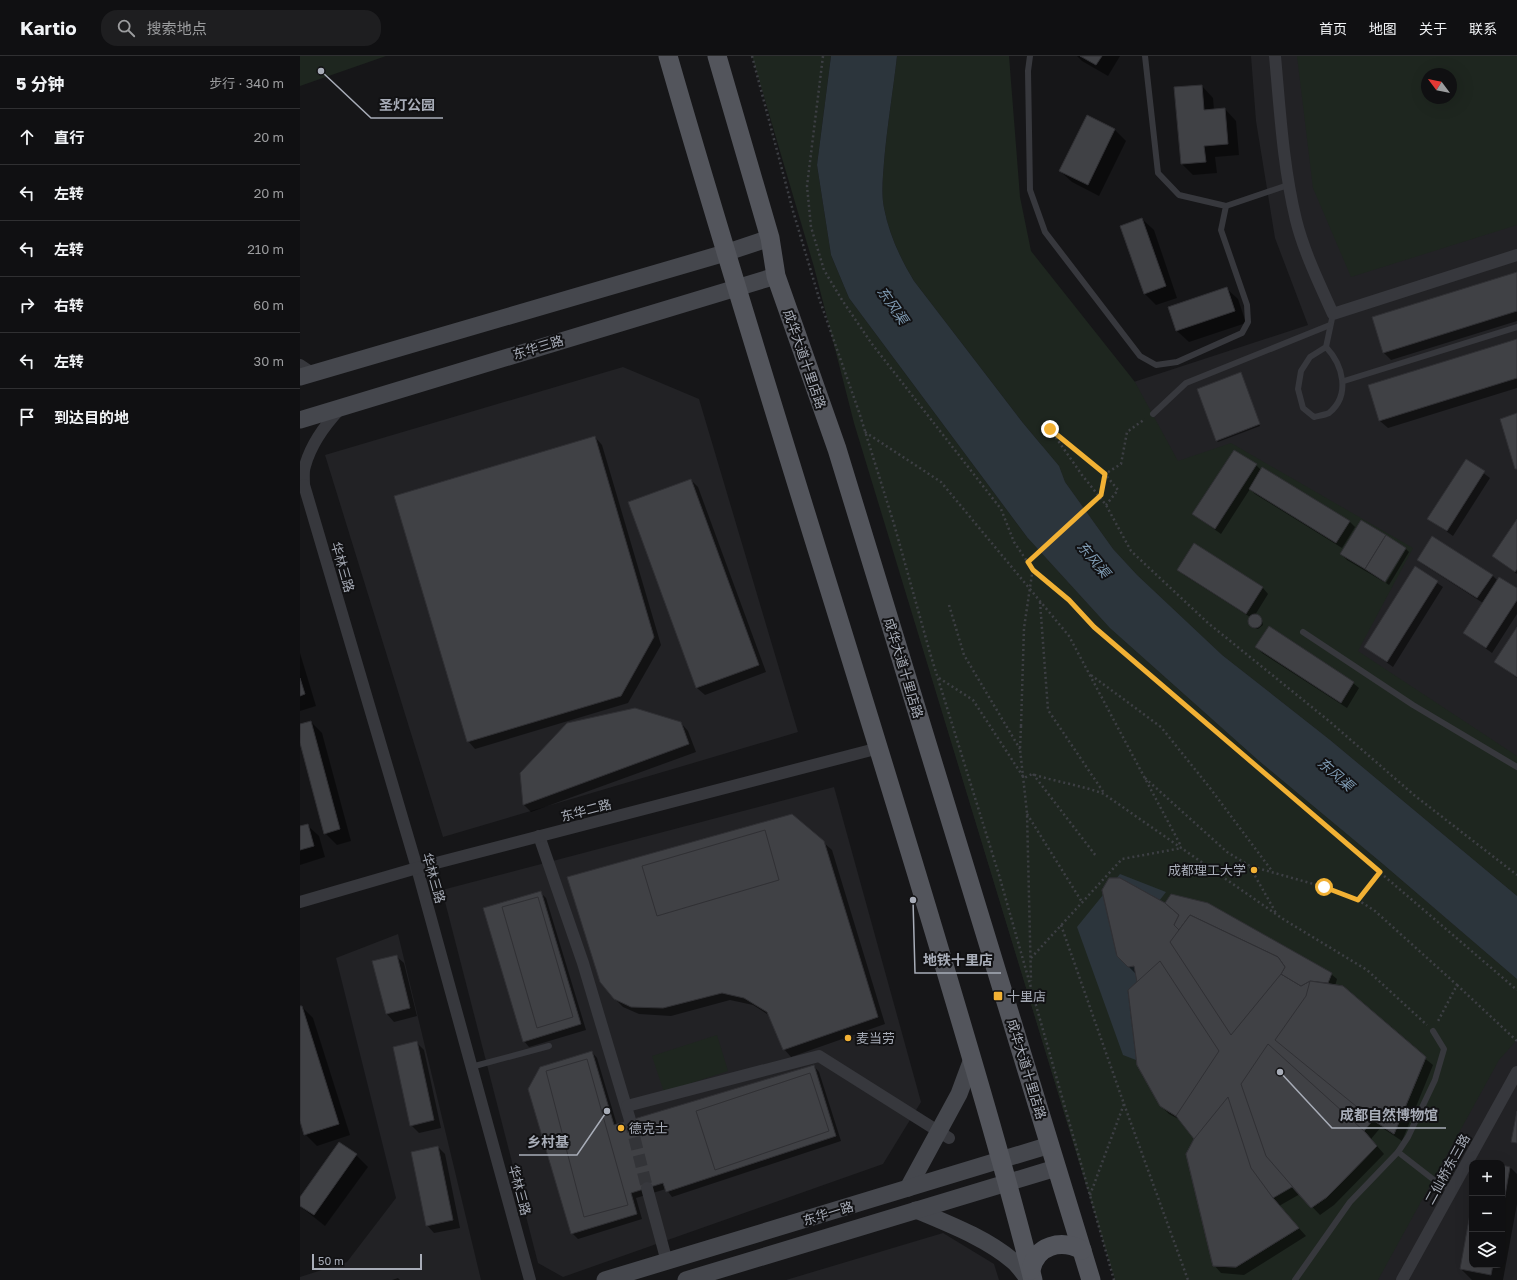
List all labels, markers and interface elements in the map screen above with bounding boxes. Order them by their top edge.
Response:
search box [101,10,381,46]
text: Kartio [20,16,77,39]
icon: search [115,17,137,39]
text: 搜索地点 [147,19,207,37]
text: 首页 [1319,20,1347,37]
text: 地图 [1369,20,1397,37]
text: 关于 [1419,20,1447,37]
text: 联系 [1469,20,1497,37]
north arrow [1421,68,1457,104]
text: 5 分钟 [16,73,65,94]
text: 步行 · 340 m [209,75,284,91]
callout: 圣灯公园 [371,92,443,118]
text: 圣灯公园 [379,96,435,113]
icon: ahead [16,126,38,148]
text: 直行 [54,128,84,146]
text: 20 m [254,129,284,145]
icon: left [16,182,38,204]
text: 左转 [54,184,84,202]
text: 20 m [254,185,284,201]
icon: left [16,238,38,260]
text: 左转 [54,240,84,258]
text: 210 m [247,241,284,257]
water label: 东风渠 [874,283,913,329]
icon: right [16,294,38,316]
text: 右转 [54,296,84,314]
text: 60 m [253,297,284,313]
street label: 成华大道十里店路 [781,307,829,411]
street label: 东华三路 [511,332,565,362]
icon: left [16,350,38,372]
text: 左转 [54,352,84,370]
text: 30 m [254,353,284,369]
icon: arrive [16,406,38,428]
text: 到达目的地 [54,408,129,426]
route end [1041,420,1059,438]
water label: 东风渠 [1074,537,1115,582]
street label: 华林三路 [328,540,358,594]
street label: 成华大道十里店路 [881,616,927,720]
water label: 东风渠 [1315,754,1359,796]
street label: 东华二路 [559,796,613,824]
street label: 华林三路 [419,851,449,905]
place label: 成都理工大学 [1168,862,1246,878]
marker: 成都理工大学 [1249,865,1259,875]
route start [1315,878,1333,896]
callout: 地铁十里店 [915,947,1001,973]
text: 地铁十里店 [923,951,993,968]
place label: 十里店 [1007,988,1046,1004]
marker: 十里店 [992,990,1004,1002]
street label: 成华大道十里店路 [1004,1017,1050,1121]
place label: 麦当劳 [856,1030,895,1046]
marker: 麦当劳 [843,1033,853,1043]
callout: 成都自然博物馆 [1332,1102,1446,1128]
text: 成都自然博物馆 [1340,1106,1438,1123]
place label: 德克士 [629,1120,668,1136]
marker: 德克士 [616,1123,626,1133]
callout: 乡村基 [519,1129,577,1155]
street label: 二仙桥东三路 [1421,1131,1473,1207]
text: 乡村基 [527,1133,569,1150]
map controls [1469,1160,1505,1268]
button: + [1469,1160,1505,1196]
street label: 华林三路 [506,1163,534,1217]
button: − [1469,1196,1505,1232]
street label: 东华一路 [801,1198,855,1228]
button: layers [1469,1232,1505,1268]
scale bar [312,1252,422,1271]
text: 50 m [318,1254,344,1267]

